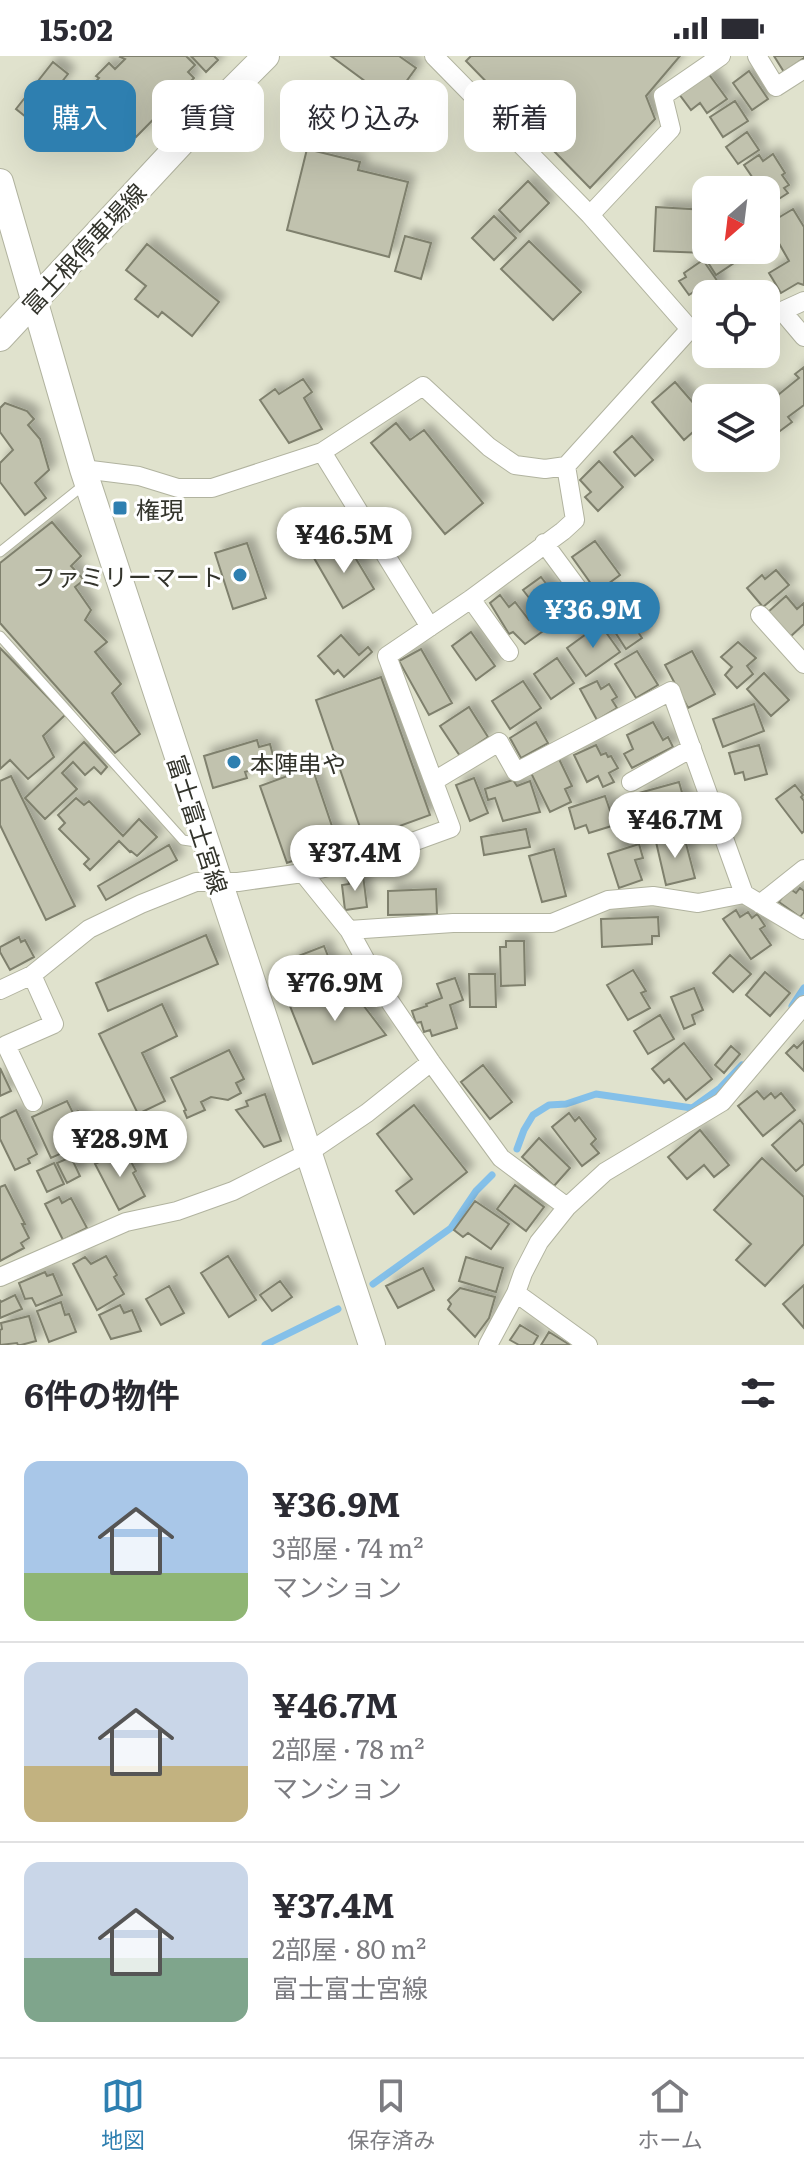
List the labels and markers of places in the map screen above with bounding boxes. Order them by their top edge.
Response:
place label: 権現 [136,491,184,526]
marker: 権現 [111,499,129,517]
pin: ¥46.5M [279,507,409,575]
place label: ファミリーマート [32,558,224,593]
marker: ファミリーマート [231,566,249,584]
pin: ¥36.9M [528,582,658,650]
place label: 本陣串や [250,745,346,780]
marker: 本陣串や [225,753,243,771]
pin: ¥46.7M [610,792,740,860]
pin: ¥37.4M [290,825,420,893]
pin: ¥76.9M [270,955,400,1023]
pin: ¥28.9M [55,1111,185,1179]

